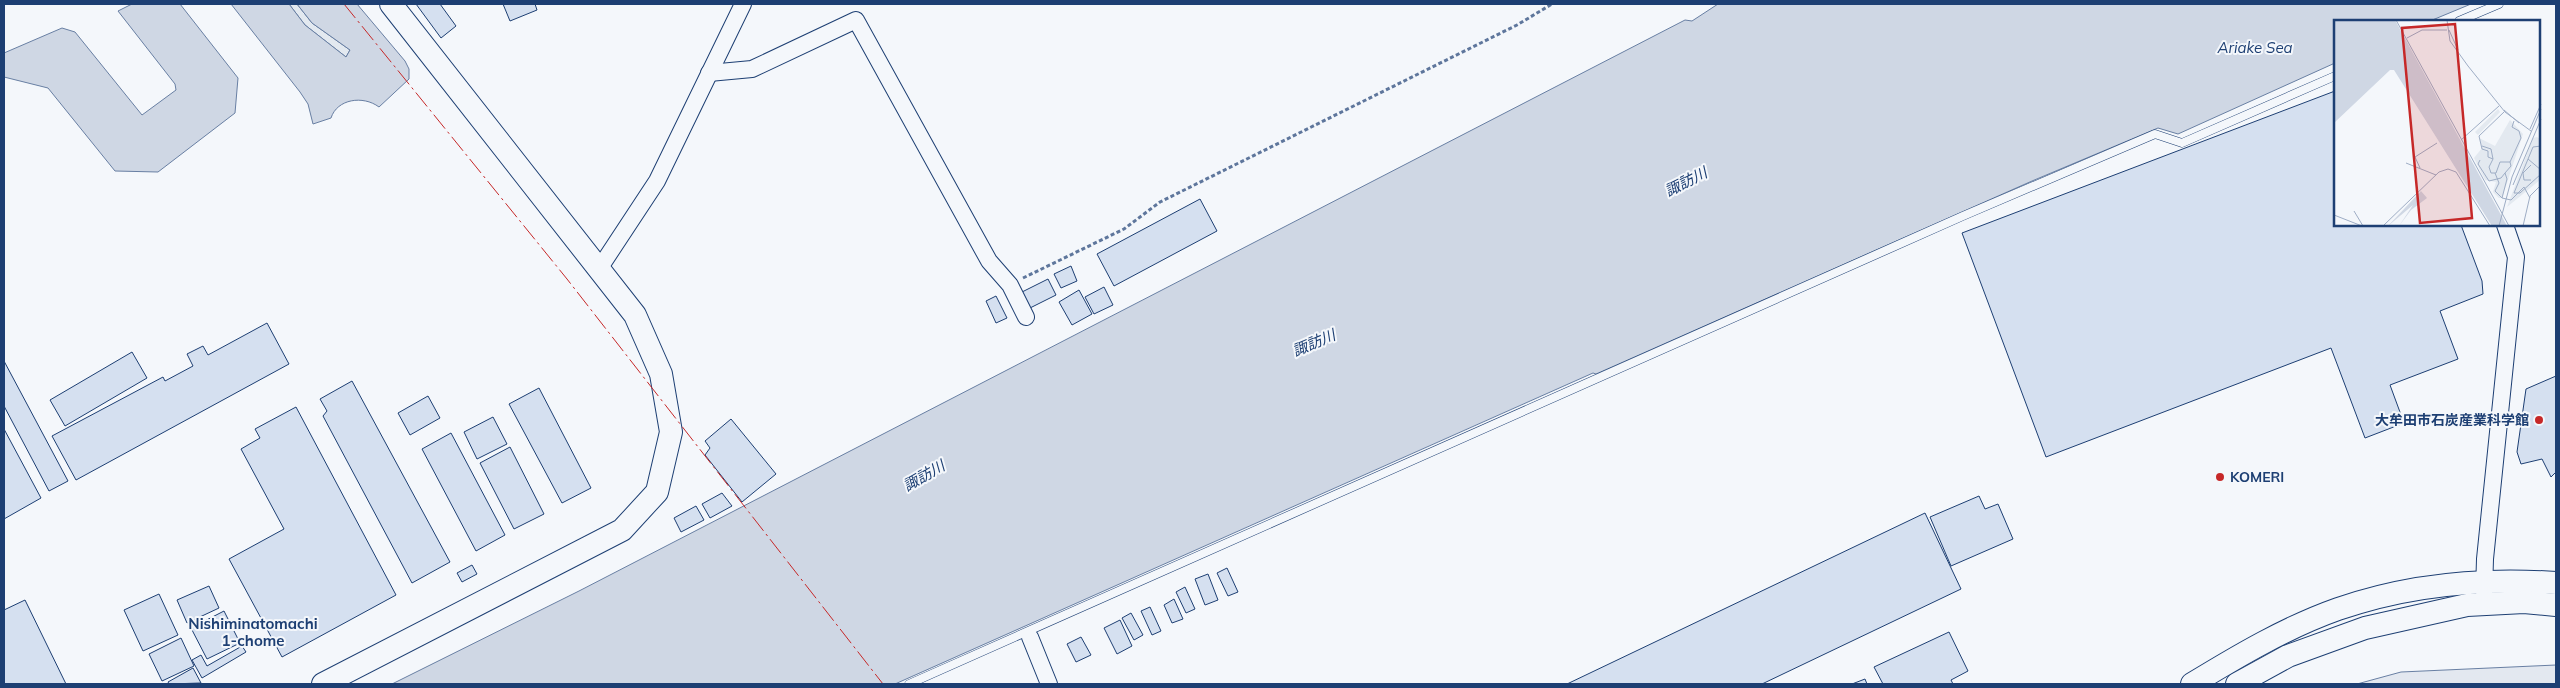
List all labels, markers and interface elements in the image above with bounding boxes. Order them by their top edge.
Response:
inset map [2334,20,2540,226]
water label: Ariake Sea [2216,38,2293,57]
water label: 諏訪川 [1661,162,1712,200]
water label: 諏訪川 [1289,324,1340,360]
place label: 大牟田市石炭産業科学館 [2375,411,2529,429]
marker: 大牟田市石炭産業科学館 [2533,414,2545,426]
water label: 諏訪川 [900,455,950,495]
place label: KOMERI [2230,468,2284,486]
marker: KOMERI [2214,471,2226,483]
district label: Nishiminatomachi 1-chome [188,614,318,650]

